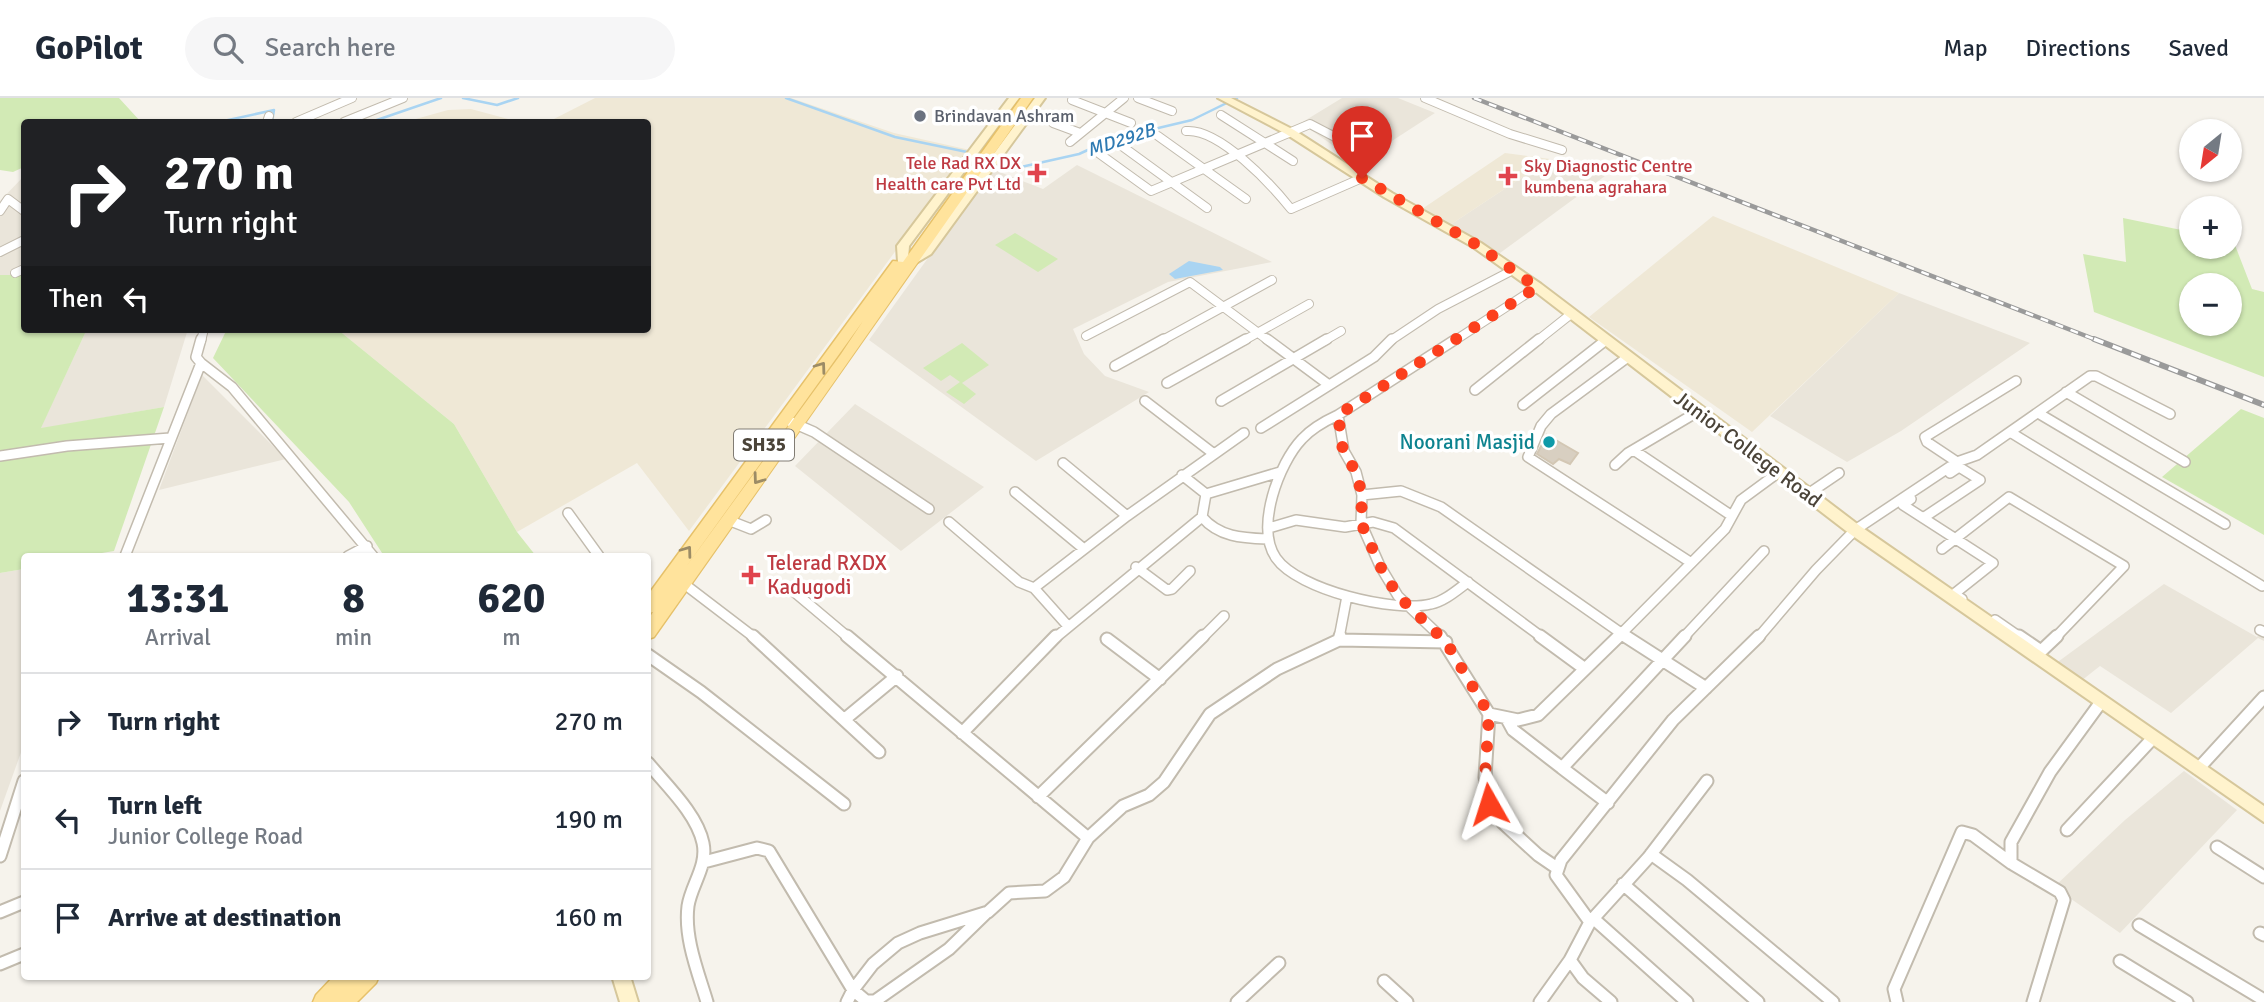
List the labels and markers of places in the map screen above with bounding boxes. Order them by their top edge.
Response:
place label: Brindavan Ashram [934,105,1074,127]
pin [1332,106,1392,178]
marker: Brindavan Ashram [912,108,928,124]
place label: Tele Rad RX DX Health care Pvt Ltd [875,152,1021,195]
place label: Sky Diagnostic Centre kumbena agrahara [1524,155,1692,198]
marker: Tele Rad RX DX Health care Pvt Ltd [1027,163,1047,183]
marker: Sky Diagnostic Centre kumbena agrahara [1498,166,1518,186]
place label: Noorani Masjid [1399,429,1535,455]
marker: Noorani Masjid [1541,434,1557,450]
place label: Telerad RXDX Kadugodi [767,550,887,600]
marker: Telerad RXDX Kadugodi [741,565,761,585]

